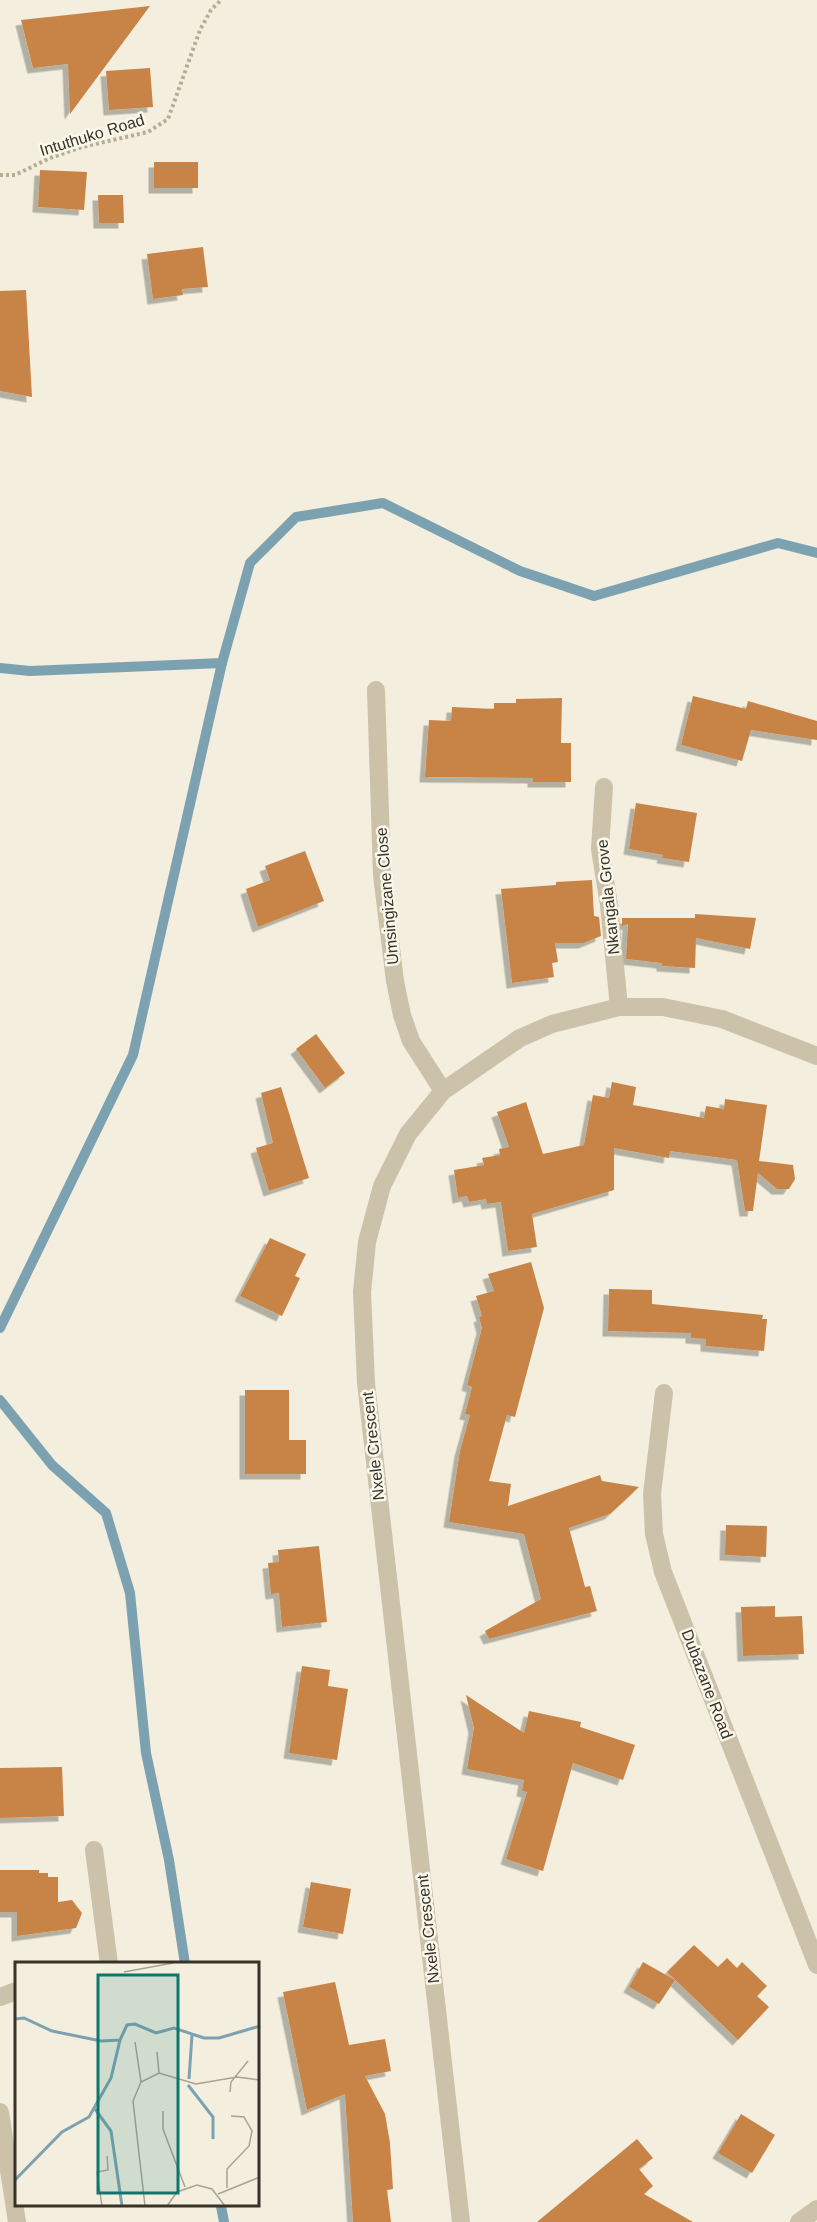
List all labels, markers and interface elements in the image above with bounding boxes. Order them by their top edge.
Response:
street label: Intuthuko Road [38,111,146,159]
street label: Umsingizane Close [373,827,401,965]
street label: Nkangala Grove [593,839,622,955]
street label: Nxele Crescent [359,1390,387,1501]
street label: Dubazane Road [678,1627,736,1741]
street label: Nxele Crescent [414,1873,442,1984]
inset map [15,1962,260,2207]

